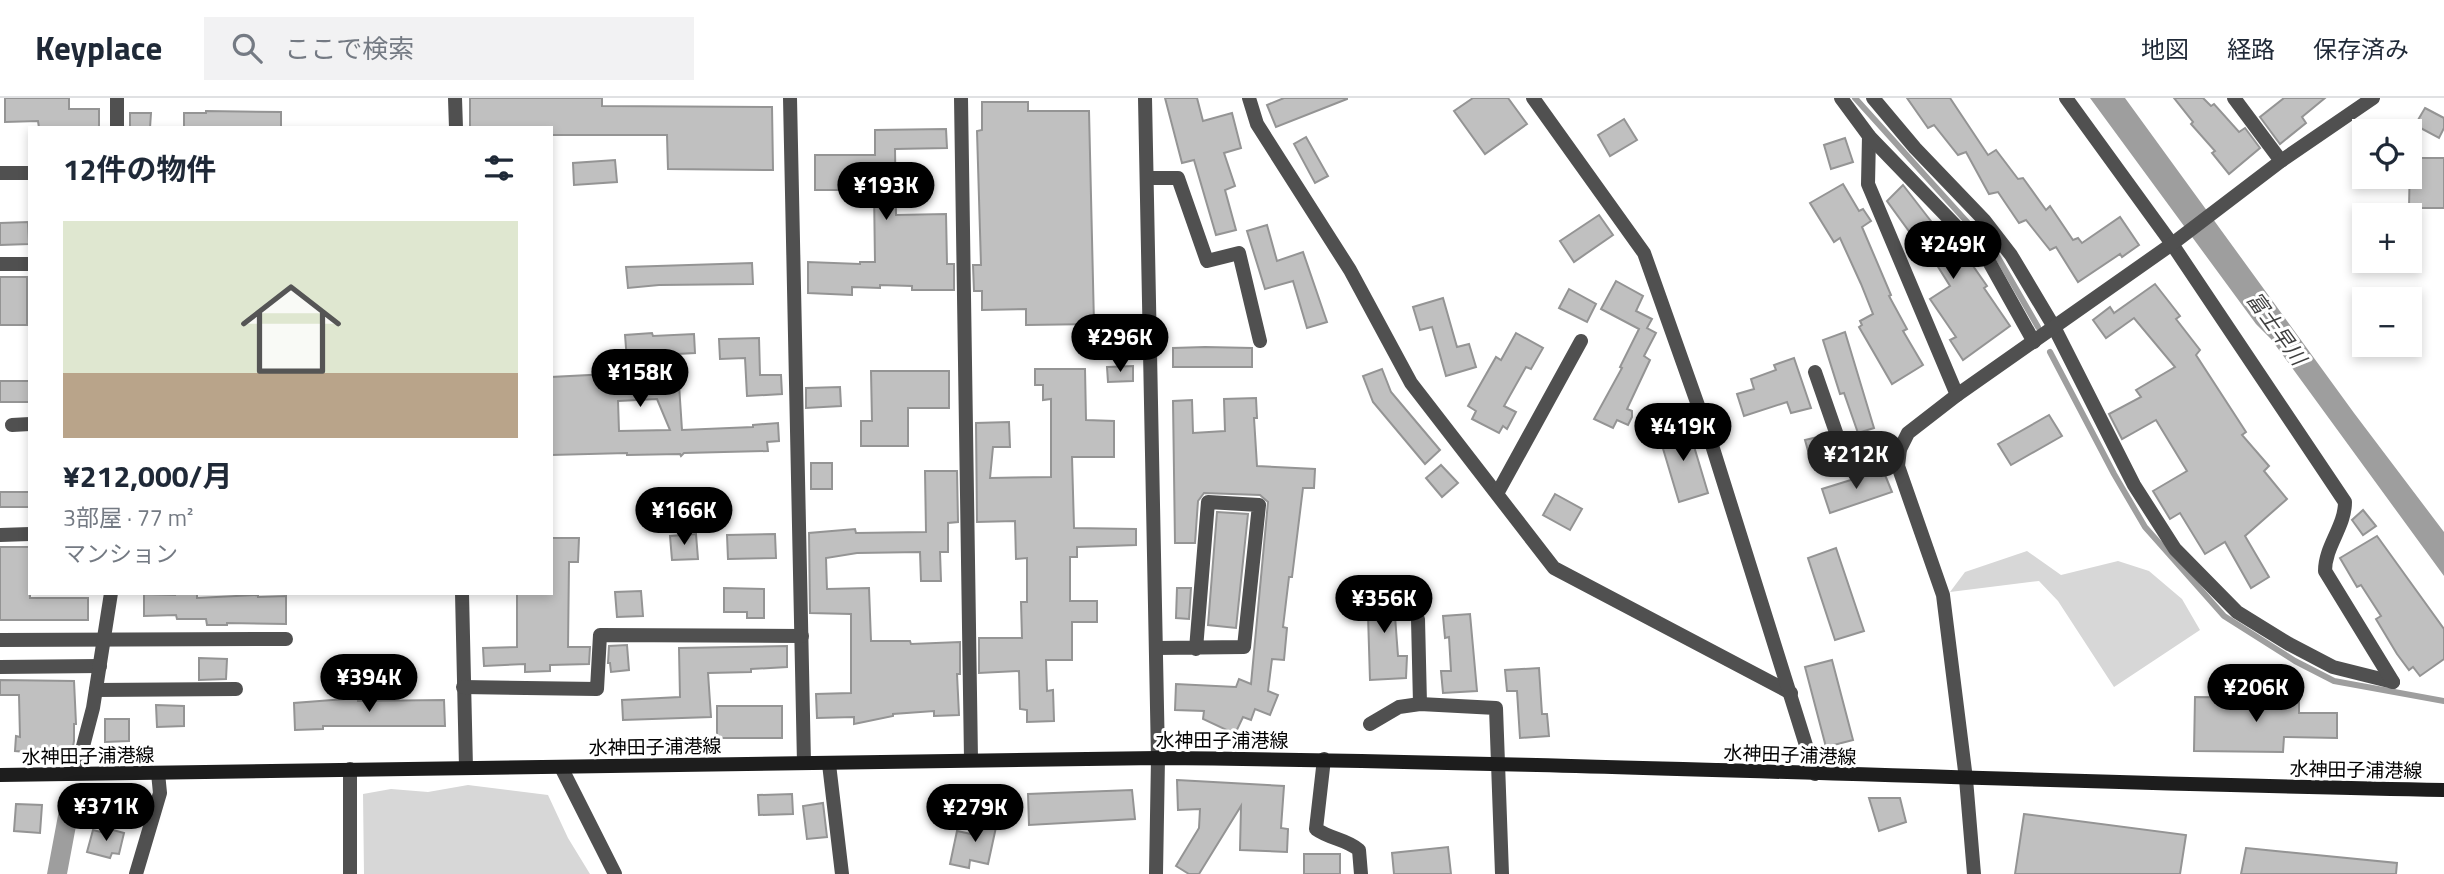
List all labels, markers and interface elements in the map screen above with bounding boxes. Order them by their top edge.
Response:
search box [204,17,694,80]
text: Keyplace [35,23,162,73]
icon: search [228,29,266,67]
text: ここで検索 [284,29,414,68]
text: 地図 [2141,31,2189,67]
text: 経路 [2227,31,2275,67]
text: 保存済み [2313,31,2409,67]
map controls [2352,119,2422,357]
button: locate [2352,119,2422,189]
text: 12件の物件 [63,146,217,192]
icon: filters [480,149,518,187]
pin: ¥193K [837,162,935,222]
text: ¥193K [853,167,919,202]
button: + [2352,203,2422,273]
pin: ¥249K [1904,222,2002,281]
text: ¥249K [1920,226,1986,261]
icon: home [228,266,354,392]
water label: 富士早川 [2239,285,2316,373]
button: − [2352,287,2422,357]
pin: ¥296K [1071,314,1169,374]
text: ¥296K [1087,319,1153,354]
pin: ¥158K [591,350,689,409]
text: ¥158K [607,354,673,389]
pin: ¥419K [1634,404,1732,463]
text: ¥419K [1650,408,1716,443]
pin: ¥212K [1807,432,1905,491]
text: ¥212K [1823,436,1889,471]
text: ¥212,000/月 [63,453,232,499]
pin: ¥166K [635,488,733,547]
text: ¥166K [651,492,717,527]
text: 3部屋 · 77 m² [63,500,193,535]
text: マンション [63,536,178,571]
pin: ¥356K [1335,575,1433,635]
text: ¥356K [1351,580,1417,615]
pin: ¥394K [320,654,418,714]
text: ¥394K [336,659,402,694]
pin: ¥206K [2207,664,2305,724]
text: ¥206K [2223,669,2289,704]
street label: 水神田子浦港線 [1155,725,1289,754]
street label: 水神田子浦港線 [588,730,722,762]
street label: 水神田子浦港線 [1723,737,1857,771]
street label: 水神田子浦港線 [21,739,155,771]
street label: 水神田子浦港線 [2289,753,2423,785]
pin: ¥371K [57,784,155,843]
pin: ¥279K [926,784,1024,844]
text: ¥371K [73,788,139,823]
text: ¥279K [942,789,1008,824]

